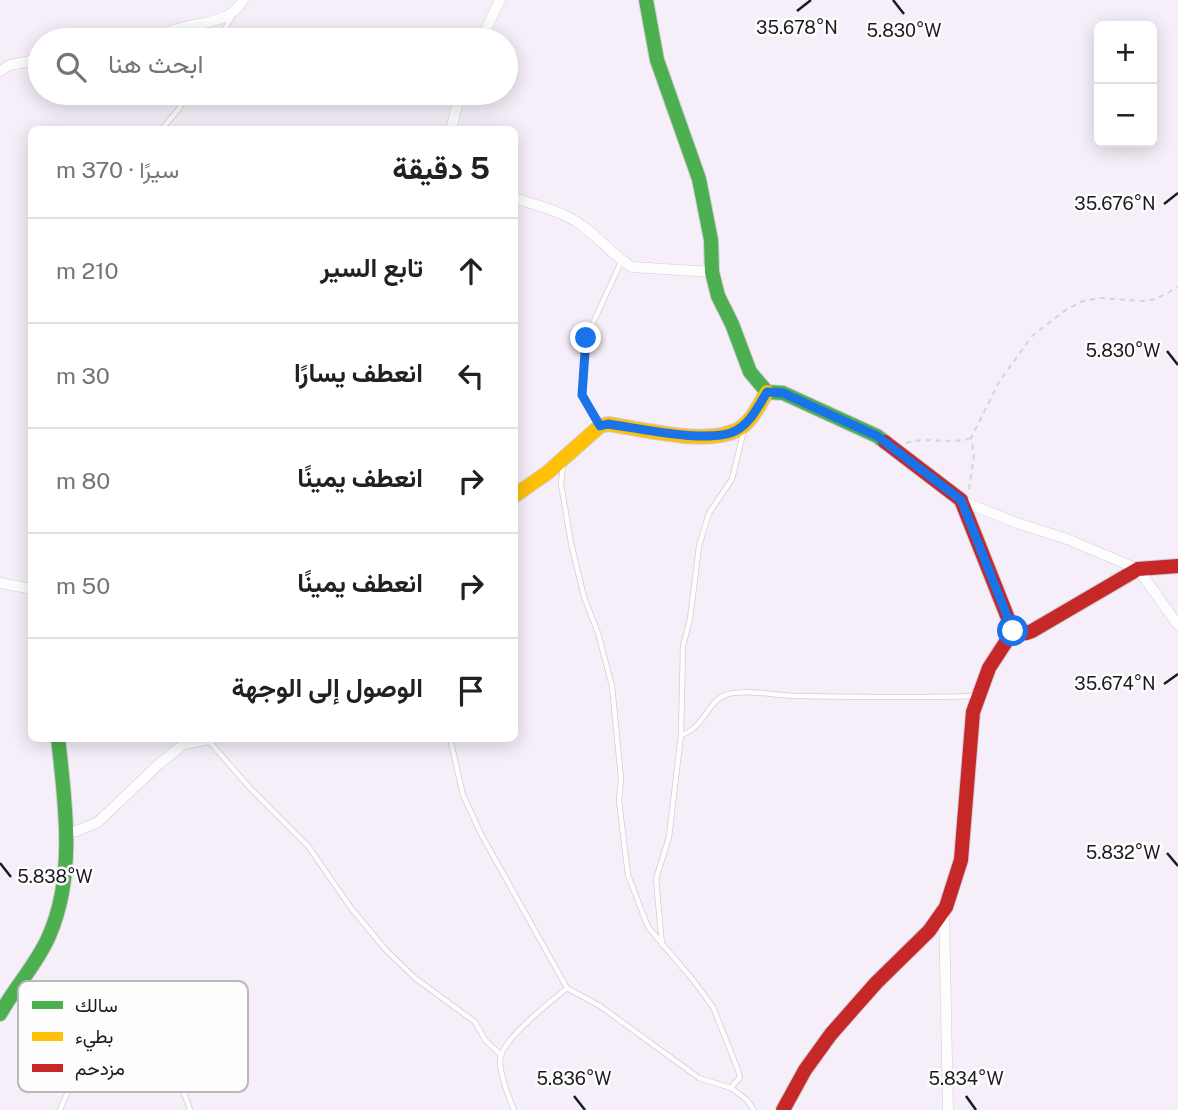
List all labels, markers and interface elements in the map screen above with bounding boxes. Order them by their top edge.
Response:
text: 35.678°N [756,17,838,38]
text: 5.830°W [867,20,941,41]
map controls [1094,21,1157,147]
button: + [1094,21,1157,84]
search box [28,28,518,105]
icon: search [52,48,90,86]
text: ابحث هنا [108,48,204,79]
button: − [1094,84,1157,147]
text: 5 دقيقة [392,150,490,186]
text: سيرًا · 370 m [56,156,179,183]
text: 35.676°N [1074,193,1156,214]
text: تابع السير [320,252,423,283]
icon: ahead [452,252,490,290]
text: 210 m [56,257,119,284]
route end [570,322,601,353]
text: 5.830°W [1086,340,1160,361]
text: انعطف يسارًا [294,357,423,388]
icon: left [452,357,490,395]
text: 30 m [56,362,110,389]
text: انعطف يمينًا [297,462,423,493]
icon: right [452,462,490,500]
text: 80 m [56,467,110,494]
text: انعطف يمينًا [297,567,423,598]
icon: right [452,567,490,605]
text: 50 m [56,572,110,599]
route start [997,615,1028,646]
text: الوصول إلى الوجهة [232,672,423,703]
icon: arrive [452,672,490,710]
text: 35.674°N [1074,673,1156,694]
text: 5.832°W [1086,842,1160,863]
text: 5.838°W [17,866,93,887]
legend [18,981,248,1092]
text: سالك [75,994,118,1016]
text: بطيء [75,1025,113,1052]
text: مزدحم [75,1057,125,1081]
text: 5.836°W [536,1068,612,1089]
text: 5.834°W [928,1068,1004,1089]

